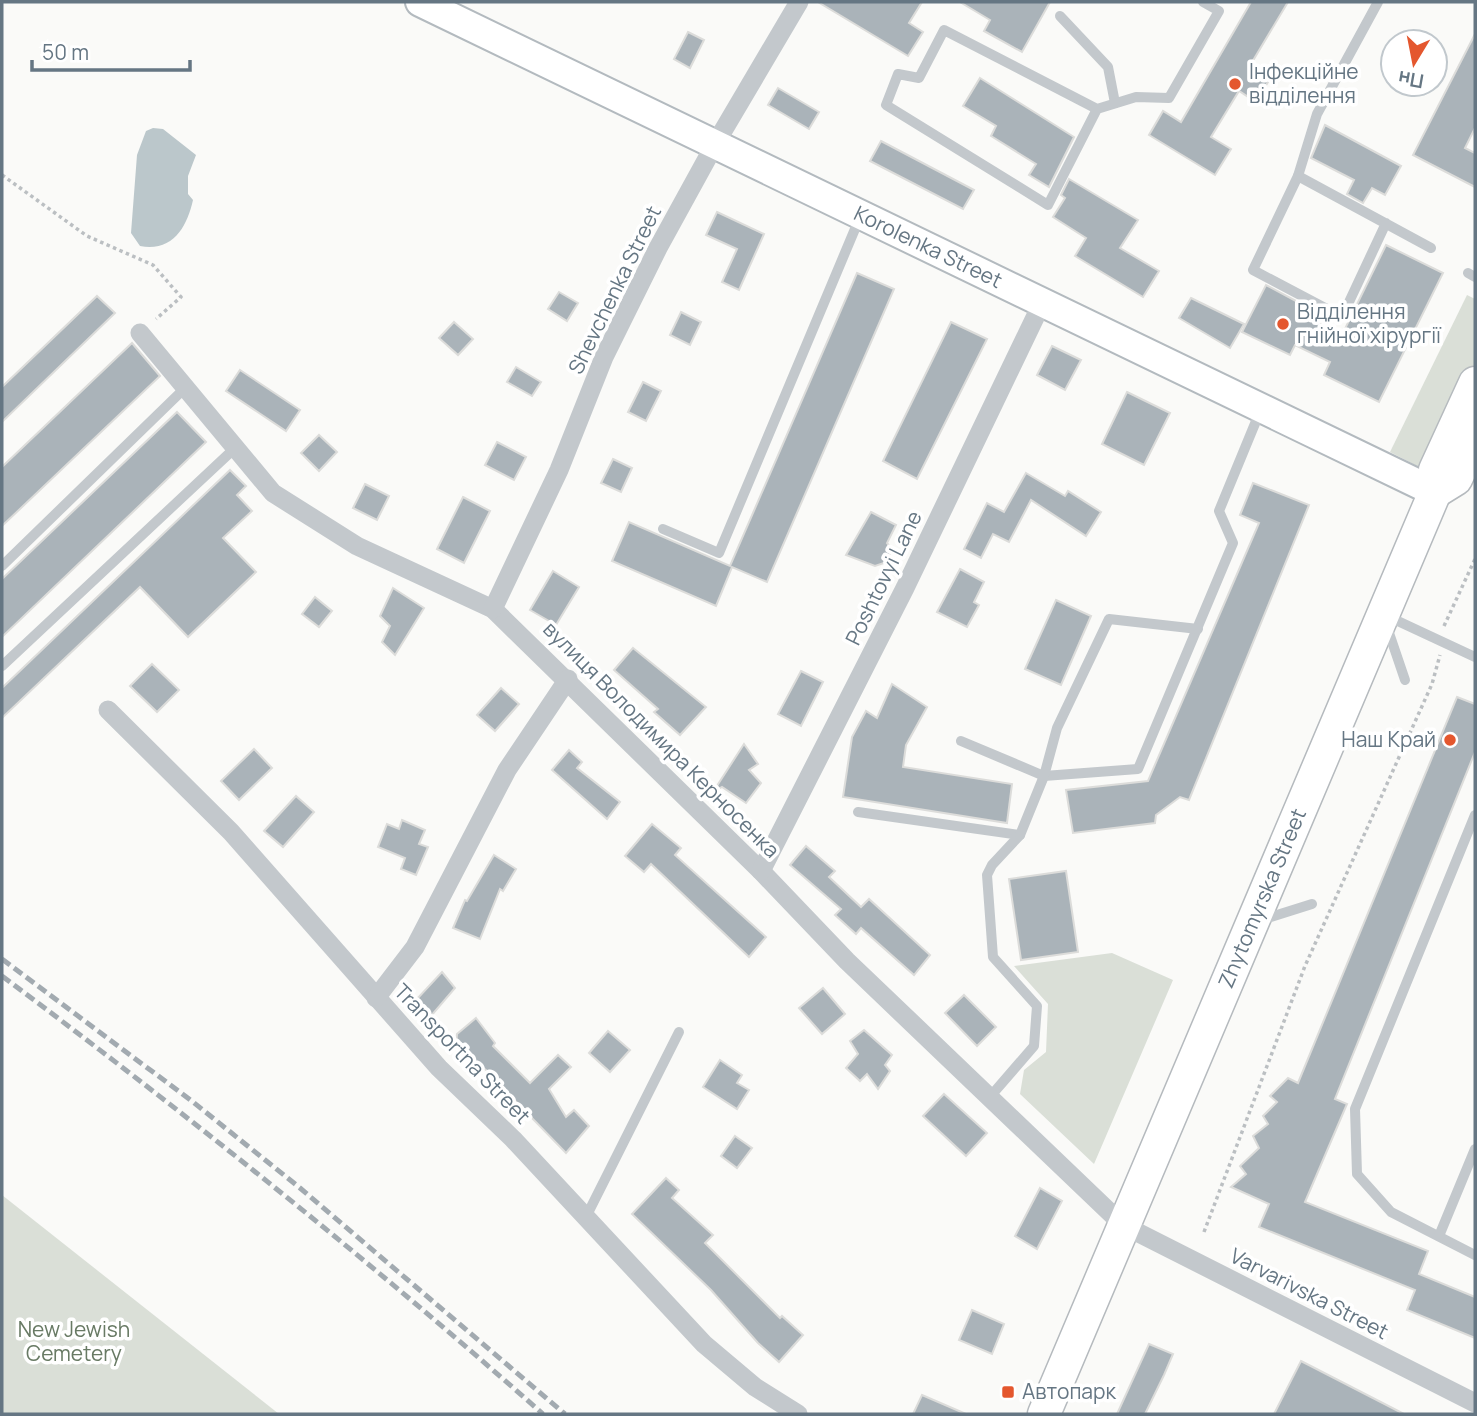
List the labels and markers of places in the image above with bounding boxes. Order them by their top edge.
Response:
place label: Інфекційне відділення [1249,57,1359,109]
marker: Інфекційне відділення [1227,76,1243,92]
place label: Відділення гнійної хірургії [1297,297,1442,349]
marker: Відділення гнійної хірургії [1275,316,1291,332]
place label: Наш Край [1341,725,1436,753]
marker: Наш Край [1442,732,1458,748]
place label: Автопарк [1022,1377,1116,1405]
marker: Автопарк [1000,1384,1016,1400]

